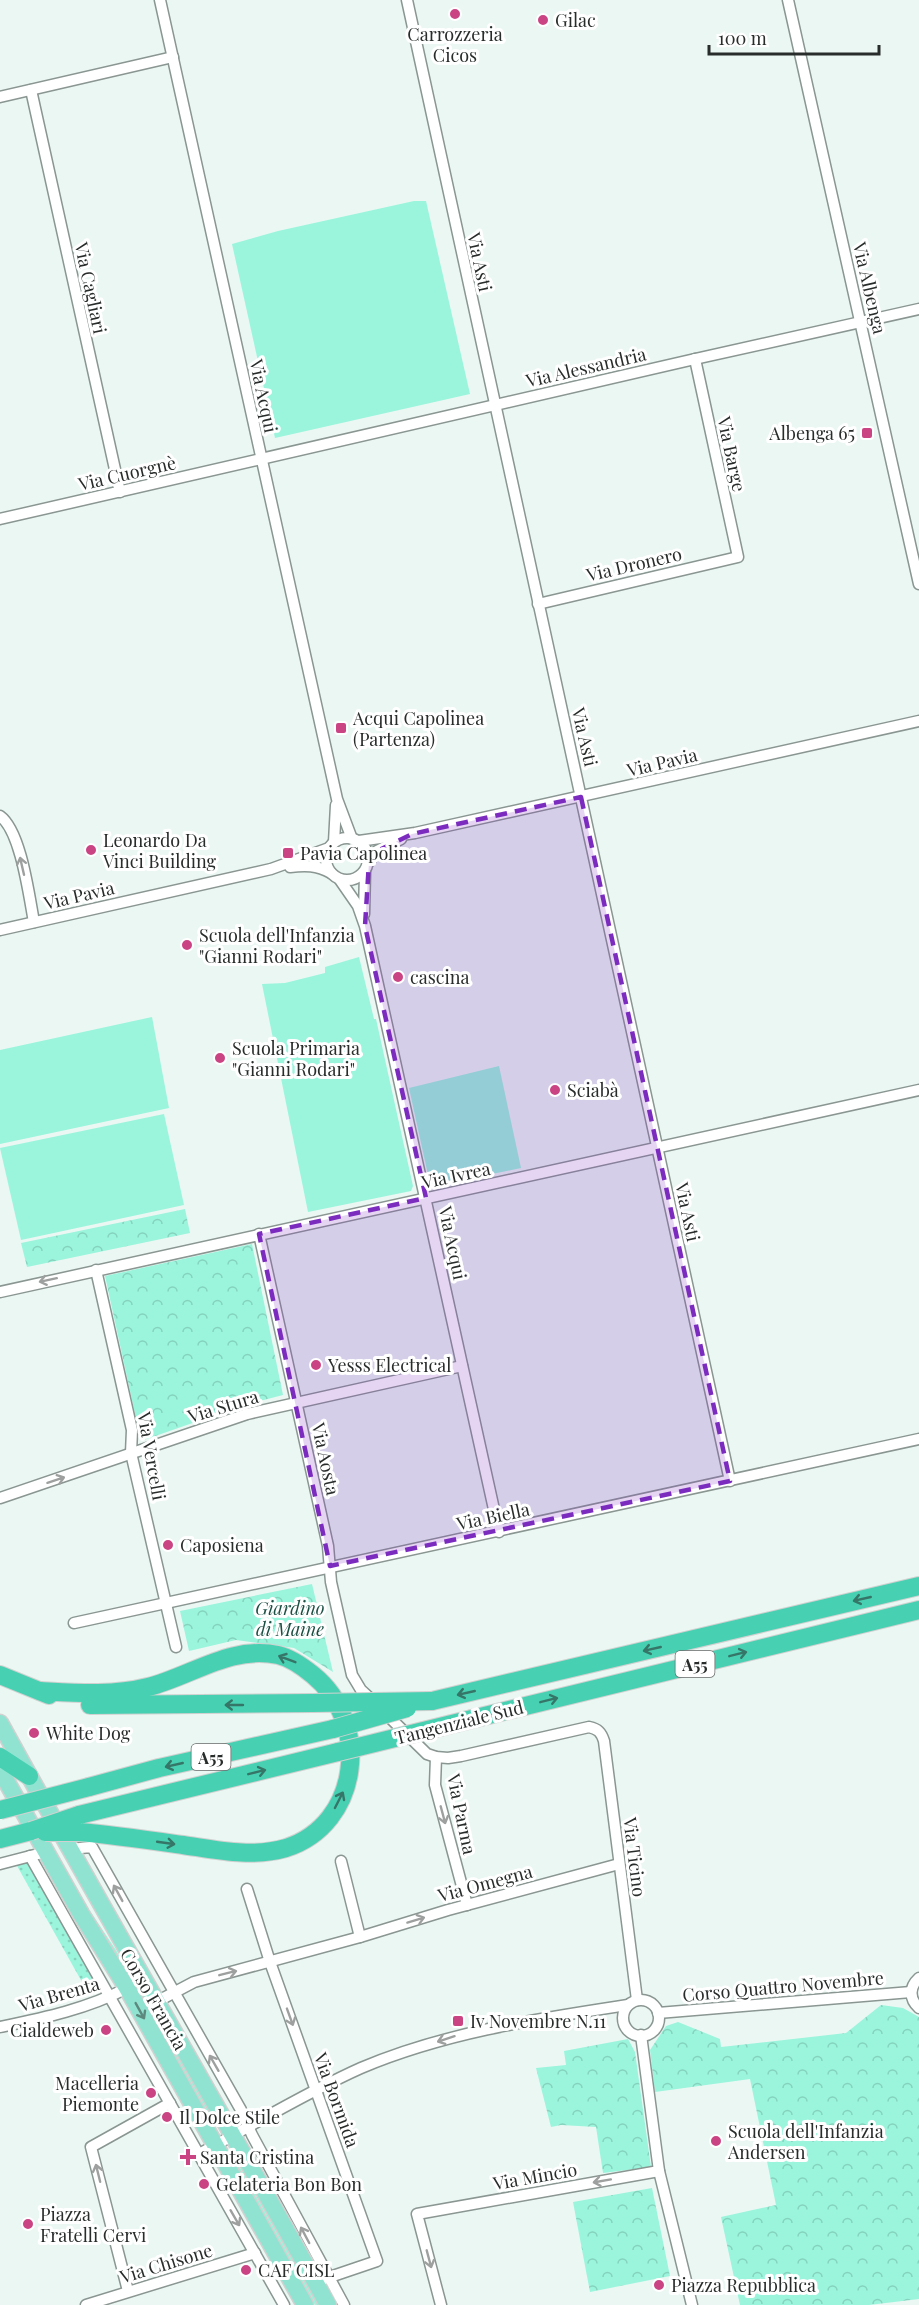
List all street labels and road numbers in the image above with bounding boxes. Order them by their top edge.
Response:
street label: Via Asti [462,229,498,294]
street label: Via Cagliari [69,239,112,336]
street label: Via Albenga [848,239,892,336]
street label: Via Alessandria [523,342,648,393]
street label: Via Acqui [244,356,284,435]
street label: Via Barge [712,413,752,494]
street label: Via Cuorgnè [75,450,178,496]
street label: Via Dronero [583,541,684,587]
street label: Via Asti [566,704,603,769]
street label: Via Pavia [623,742,700,782]
street label: Via Pavia [40,875,117,915]
street label: Via Ivrea [418,1156,493,1194]
street label: Via Asti [670,1179,706,1244]
street label: Via Acqui [433,1203,473,1282]
street label: Via Stura [184,1384,261,1428]
street label: Via Vercelli [132,1409,172,1502]
street label: Via Aosta [306,1420,345,1497]
street label: Via Biella [453,1497,532,1536]
road number: A55 [676,1651,714,1677]
street label: Tangenziale Sud [392,1694,526,1750]
road number: A55 [192,1744,230,1770]
street label: Via Parma [442,1771,482,1856]
street label: Via Ticino [618,1815,652,1898]
street label: Via Omegna [434,1859,535,1907]
street label: Corso Francia [115,1944,193,2054]
street label: Corso Quattro Novembre [681,1965,885,2007]
street label: Via Brenta [15,1971,102,2017]
street label: Via Bormida [308,2048,365,2151]
street label: Via Mincio [490,2157,579,2195]
street label: Via Chisone [116,2238,215,2289]

